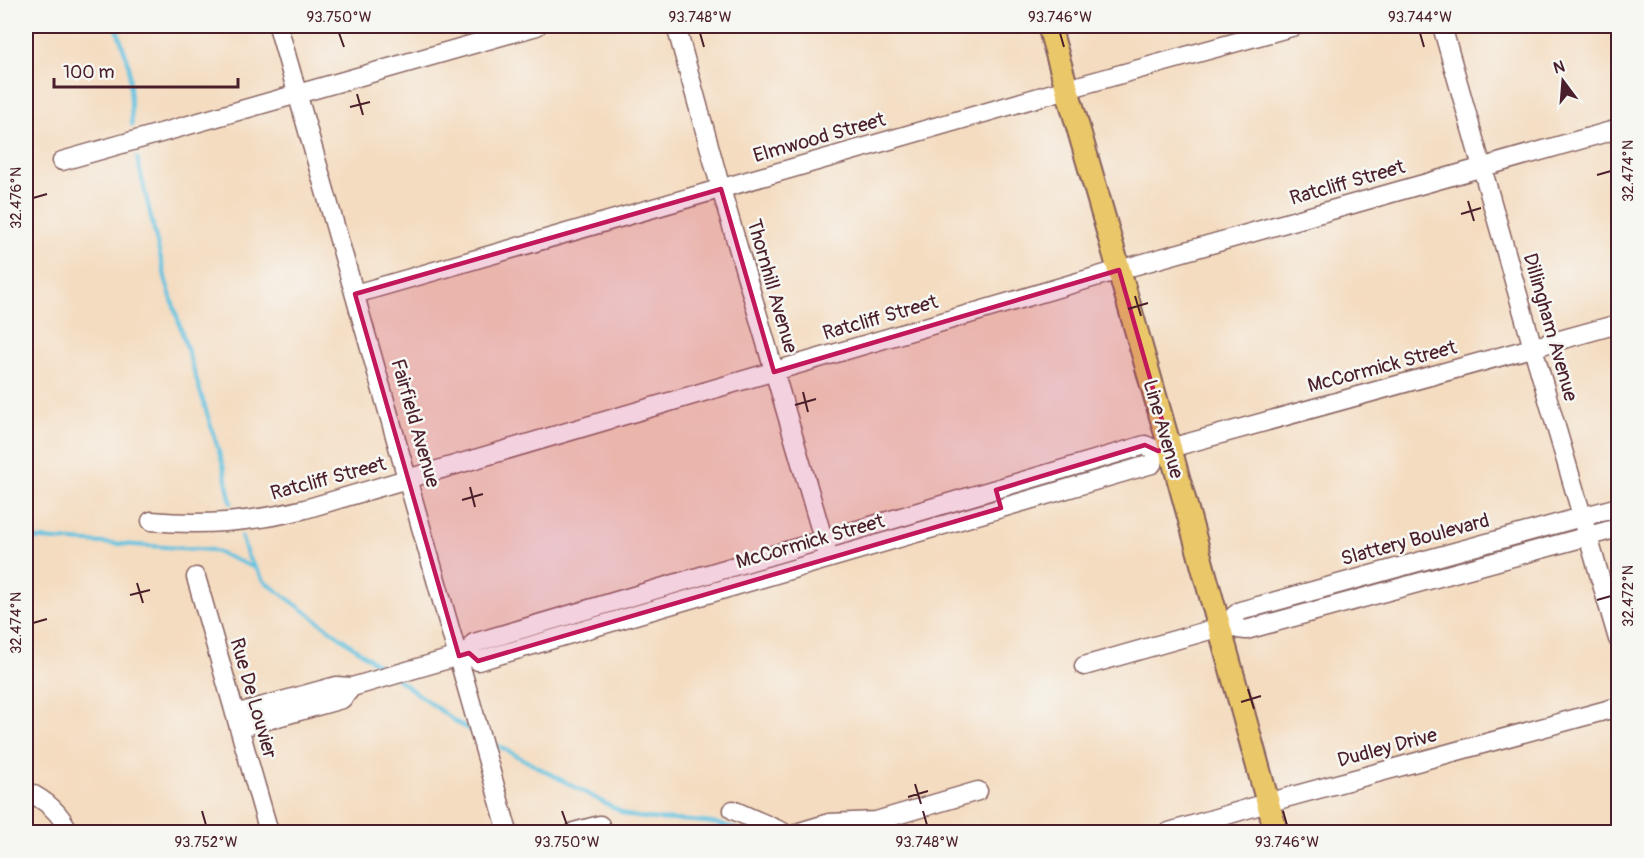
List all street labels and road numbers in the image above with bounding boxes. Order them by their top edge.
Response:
street label: Elmwood Street [750,106,889,168]
street label: Ratcliff Street [1287,154,1408,211]
street label: Thornhill Avenue [741,216,804,356]
street label: Dillingham Avenue [1517,250,1584,404]
street label: Ratcliff Street [820,289,941,346]
street label: McCormick Street [1305,334,1460,398]
street label: Fairfield Avenue [385,356,446,491]
street label: Line Avenue [1137,377,1190,482]
street label: Ratcliff Street [268,451,389,506]
street label: McCormick Street [733,508,888,575]
street label: Slattery Boulevard [1338,508,1492,571]
street label: Rue De Louvier [224,635,283,761]
street label: Dudley Drive [1335,722,1440,773]

